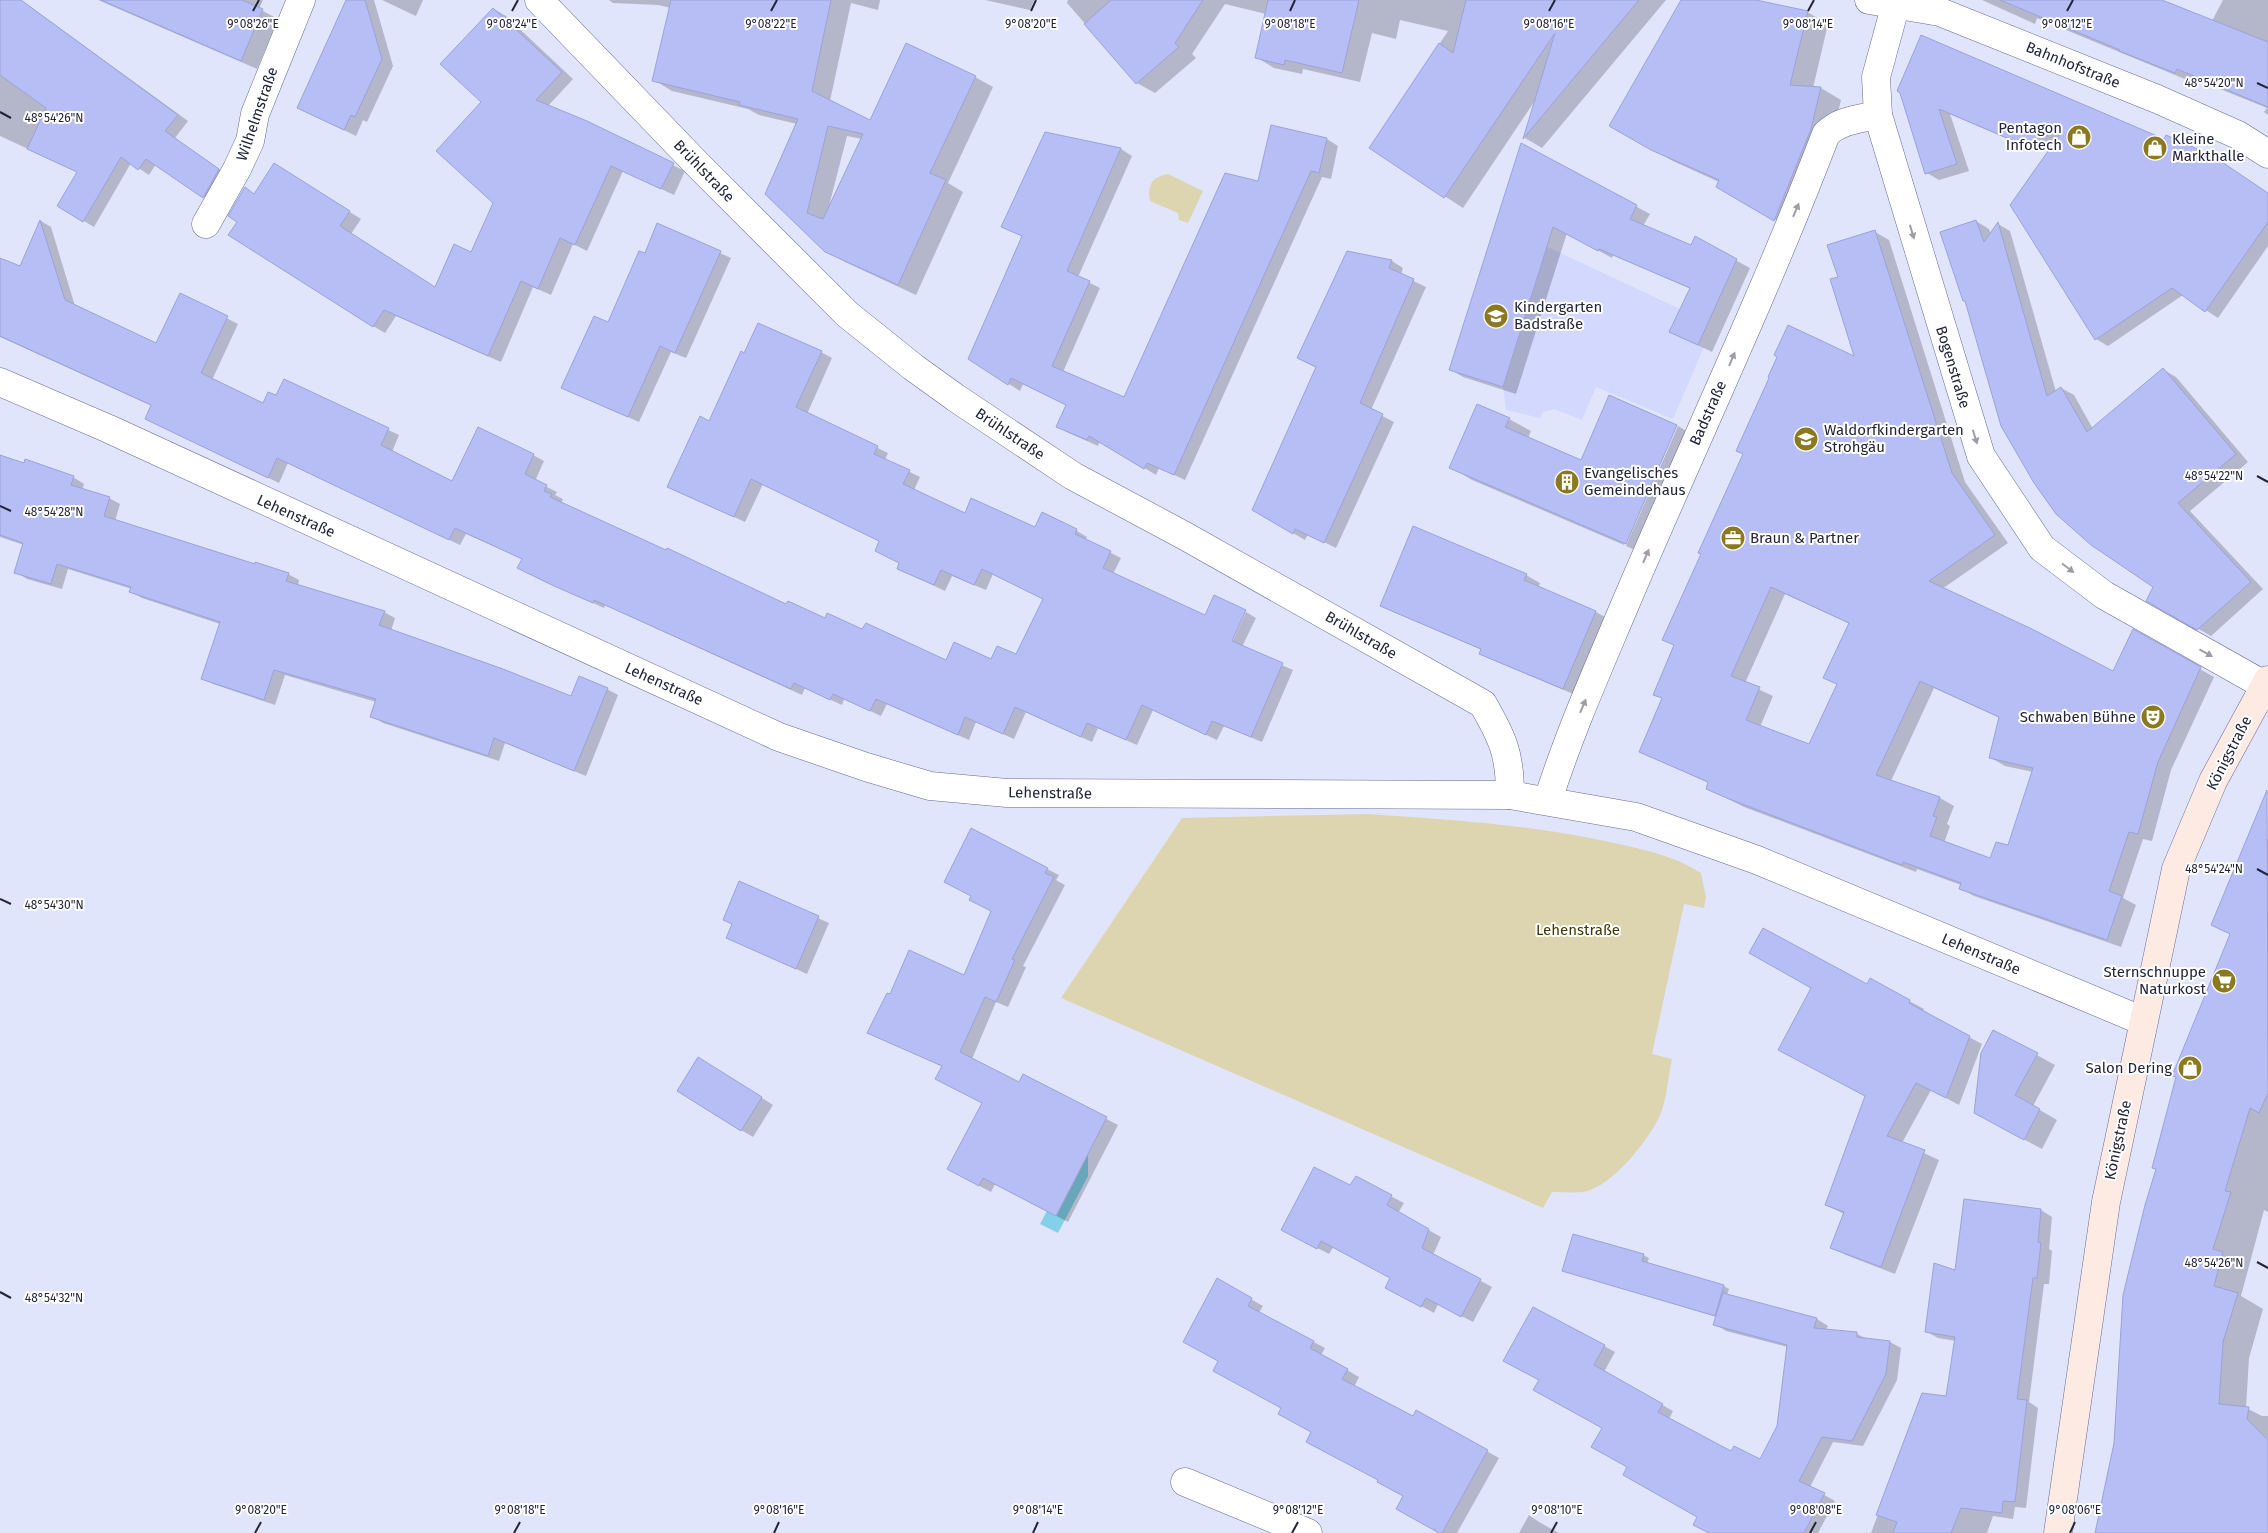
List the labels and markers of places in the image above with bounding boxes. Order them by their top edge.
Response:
place label: Pentagon Infotech [1998,119,2062,154]
shop icon: Pentagon Infotech [2066,124,2092,150]
place label: Kleine Markthalle [2172,130,2244,165]
shop icon: Kleine Markthalle [2142,135,2168,161]
place label: Kindergarten Badstraße [1514,298,1602,333]
school or university icon: Kindergarten Badstraße [1483,303,1509,329]
place label: Waldorfkindergarten Strohgäu [1824,421,1964,456]
school or university icon: Waldorfkindergarten Strohgäu [1793,426,1819,452]
place label: Evangelisches Gemeindehaus [1584,464,1686,499]
building icon: Evangelisches Gemeindehaus [1554,469,1580,495]
office icon: Braun & Partner [1720,525,1746,551]
place label: Braun & Partner [1750,529,1859,547]
theatre icon: Schwaben Bühne [2140,704,2166,730]
place label: Schwaben Bühne [2020,708,2136,726]
place label: Sternschnuppe Naturkost [2103,963,2207,998]
supermarket icon: Sternschnuppe Naturkost [2211,968,2237,994]
shop icon: Salon Dering [2177,1055,2203,1081]
place label: Salon Dering [2086,1059,2172,1077]

